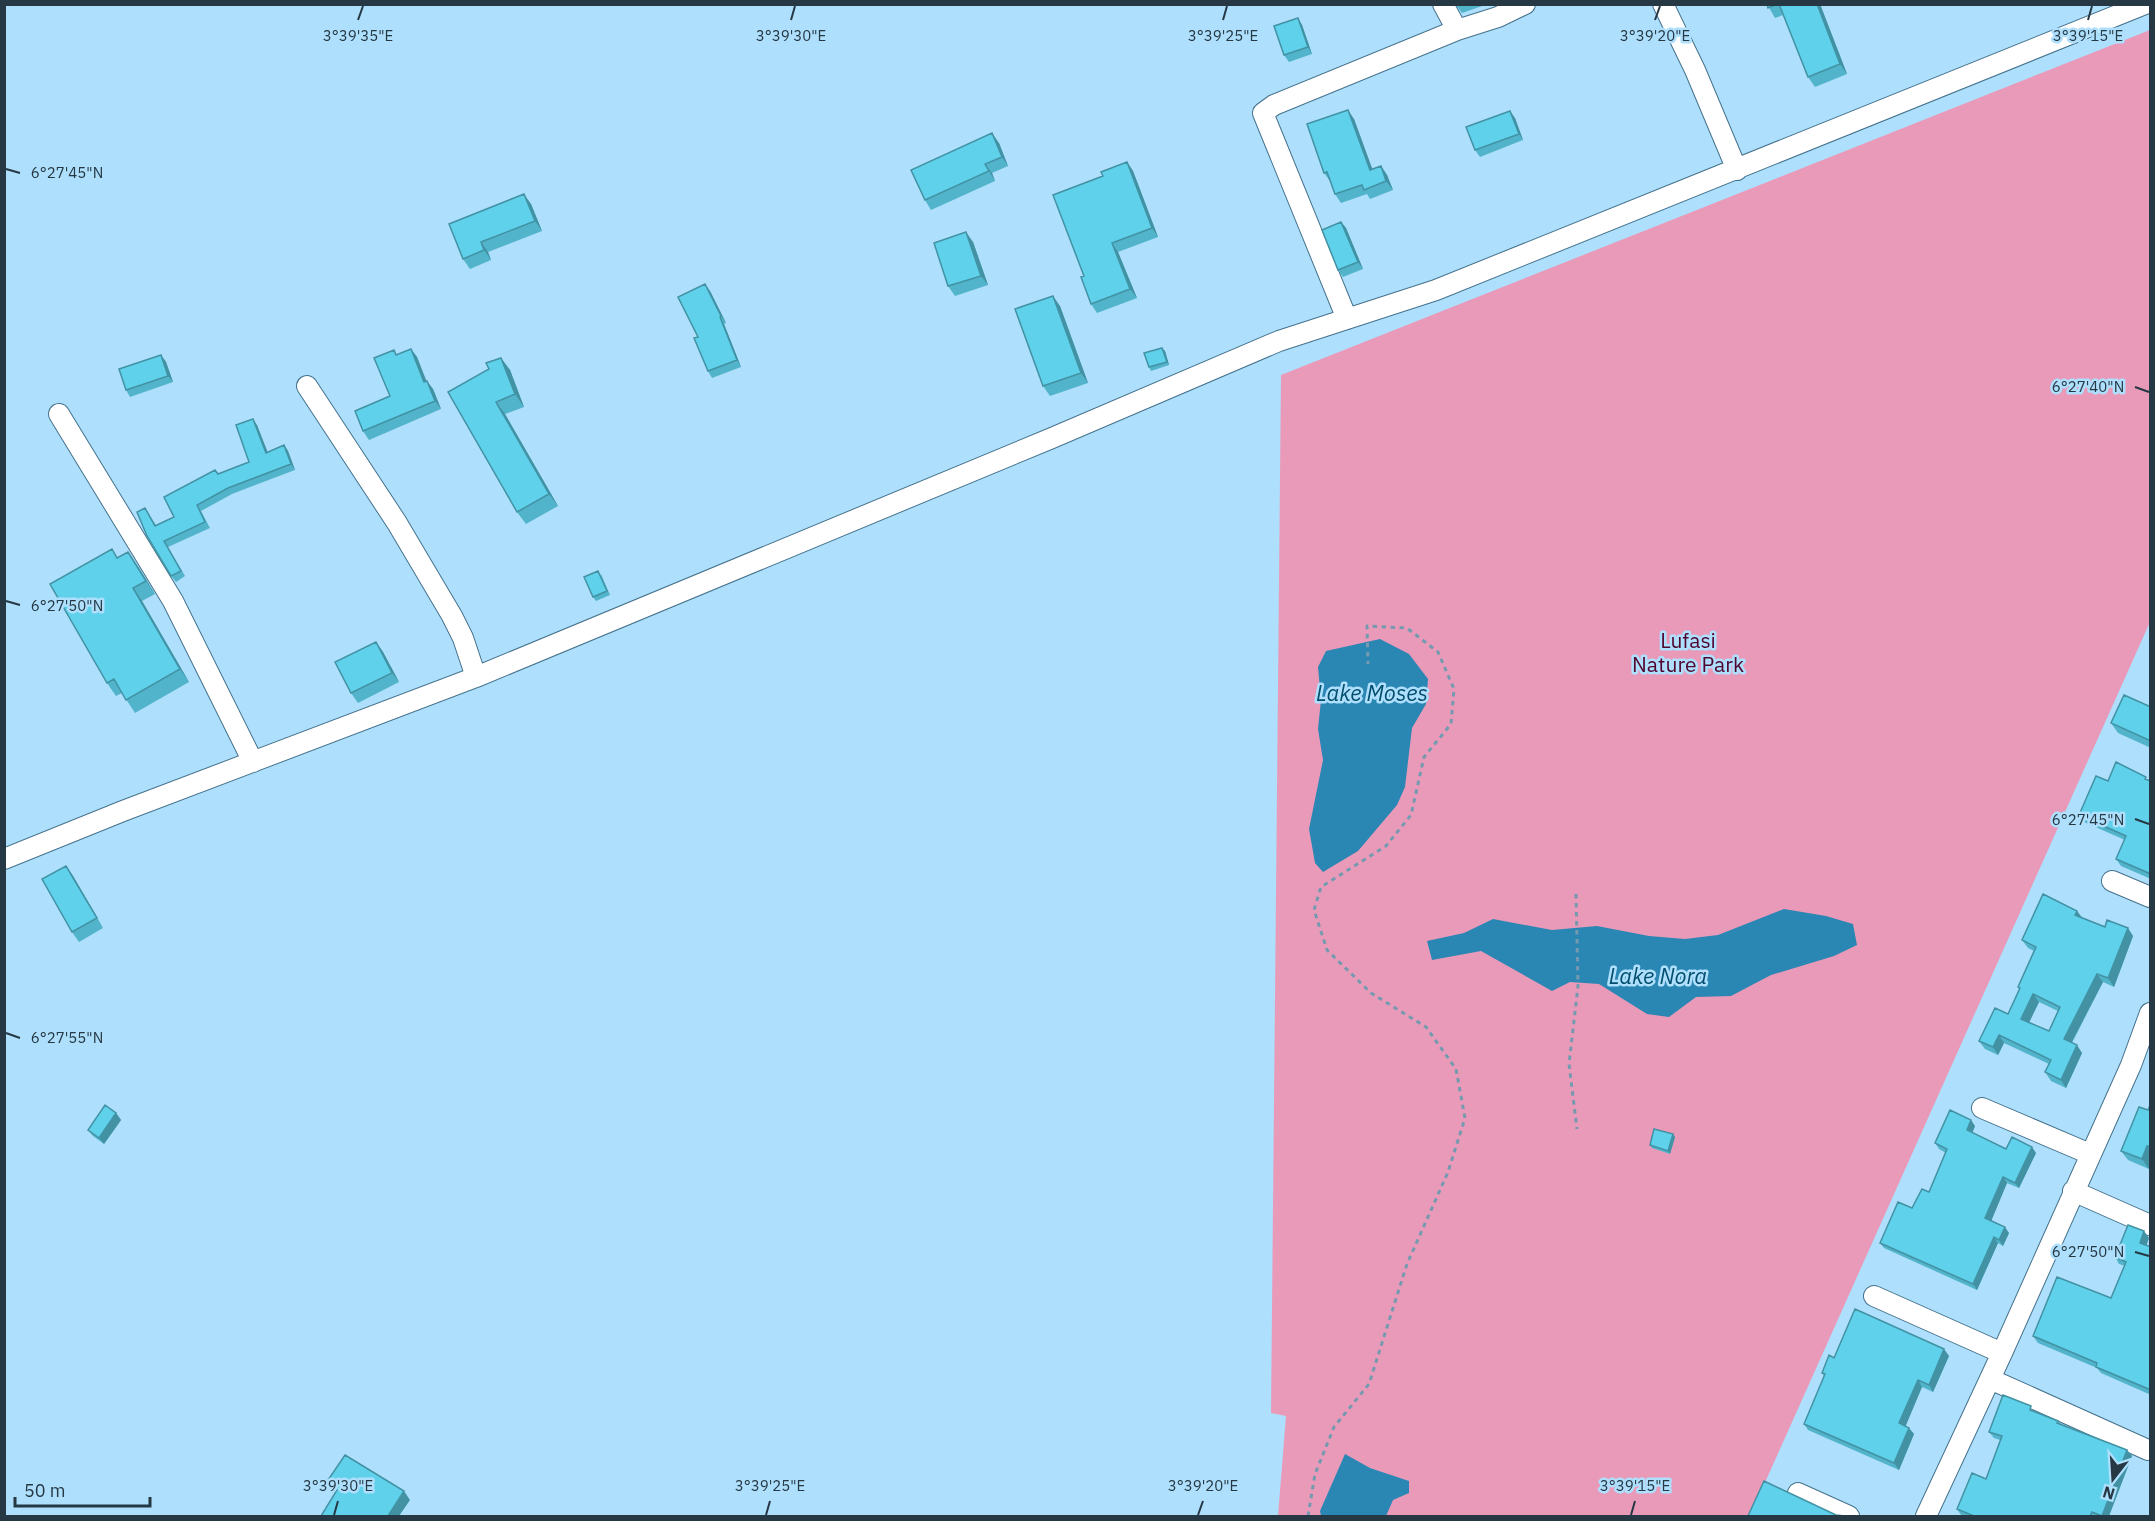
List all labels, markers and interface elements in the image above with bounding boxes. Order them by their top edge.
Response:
text: 3°39'35"E [323,26,393,45]
text: 3°39'30"E [756,26,826,45]
text: 3°39'25"E [1188,26,1258,45]
text: 3°39'20"E [1620,26,1690,45]
text: 3°39'15"E [2053,26,2123,45]
text: 6°27'45"N [31,163,103,182]
text: 6°27'40"N [2052,377,2124,396]
text: 6°27'50"N [31,596,103,615]
park label: Lufasi Nature Park [1632,626,1744,678]
water label: Lake Moses [1316,678,1428,707]
text: 6°27'45"N [2052,810,2124,829]
water label: Lake Nora [1609,961,1707,990]
text: 6°27'55"N [31,1028,103,1047]
text: 6°27'50"N [2052,1242,2124,1261]
north arrow [2083,1449,2143,1509]
scale bar [15,1470,150,1508]
text: 3°39'30"E [303,1476,373,1495]
text: 3°39'25"E [735,1476,805,1495]
text: 3°39'20"E [1168,1476,1238,1495]
text: 3°39'15"E [1600,1476,1670,1495]
text: 50 m [24,1479,66,1502]
text: N [2100,1482,2117,1505]

